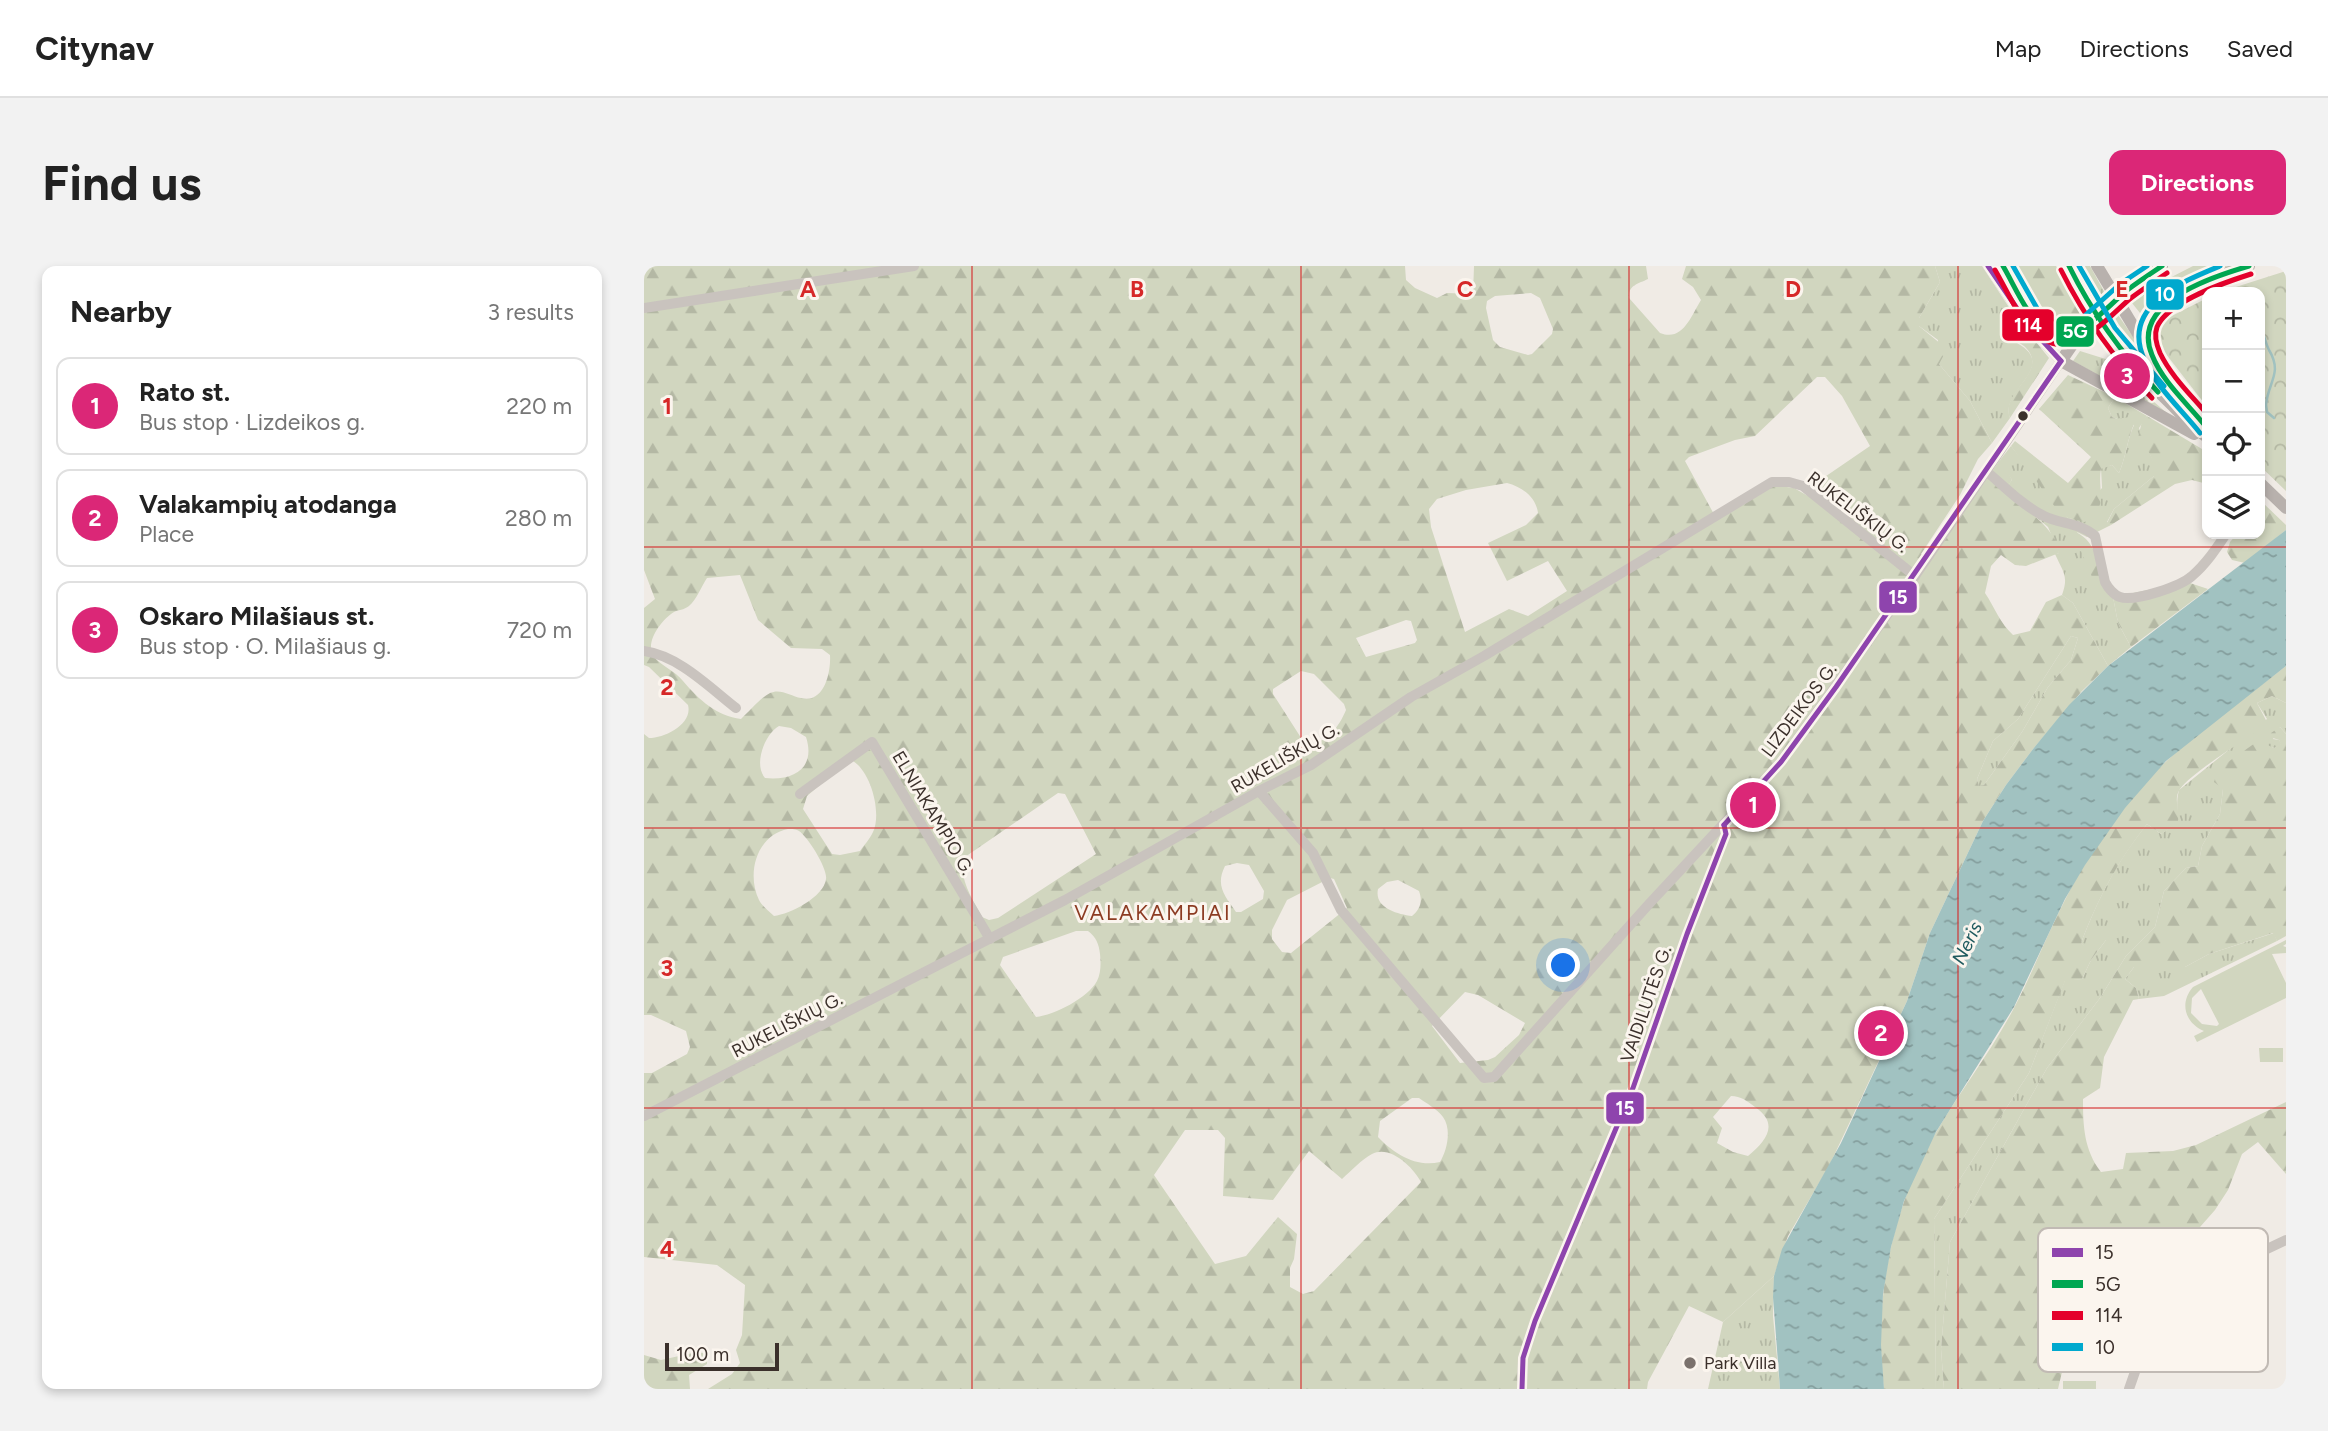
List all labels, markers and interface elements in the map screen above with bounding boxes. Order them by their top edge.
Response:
text: Citynav [35,29,154,68]
text: Map [1995,34,2041,63]
text: Directions [2079,34,2189,63]
text: Saved [2227,34,2293,63]
button: Directions [2109,150,2286,215]
text: Find us [42,153,201,212]
text: A [800,275,817,303]
text: B [1130,275,1144,303]
text: C [1457,275,1474,303]
text: D [1785,275,1801,303]
text: E [2115,275,2129,303]
line badge: 10 [2145,278,2185,311]
text: 10 [2155,283,2175,306]
map controls [2202,287,2265,539]
button: + [2202,287,2265,350]
text: Nearby [70,293,172,330]
text: 3 results [487,298,574,326]
line badge: 114 [2001,308,2055,342]
text: 114 [2014,314,2042,337]
line badge: 5G [2055,315,2095,348]
text: 5G [2062,320,2088,343]
pin: 3 [2104,350,2150,402]
button: − [2202,350,2265,413]
text: Rato st. [139,376,230,408]
text: 1 [90,392,100,420]
text: 220 m [506,392,572,420]
text: 1 [662,392,672,420]
text: Bus stop · Lizdeikos g. [139,408,365,436]
unlabelled marker [2016,409,2030,423]
button: locate [2202,413,2265,476]
street label: RUKELIŠKIŲ G. [1803,467,1913,557]
button: layers [2202,476,2265,539]
text: Valakampių atodanga [139,488,397,520]
text: 2 [88,504,102,532]
text: 280 m [505,504,572,532]
text: Place [139,520,194,548]
line badge: 15 [1878,580,1918,614]
text: 15 [1888,586,1908,609]
text: Oskaro Milašiaus st. [139,600,375,632]
text: 3 [89,616,101,644]
text: 720 m [507,616,572,644]
text: Bus stop · O. Milašiaus g. [139,632,391,660]
street label: LIZDEIKOS G. [1757,659,1841,761]
text: 2 [660,673,674,701]
street label: RUKELIŠKIŲ G. [1227,718,1343,798]
street label: ELNIAKAMPIO G. [887,747,979,879]
pin: 1 [1730,779,1776,831]
district label: VALAKAMPIAI [1074,900,1232,925]
water label: Neris [1947,918,1987,968]
street label: VAIDILUTĖS G. [1616,943,1676,1065]
your location [1546,948,1580,982]
text: 3 [661,954,673,982]
street label: RUKELIŠKIŲ G. [728,988,846,1062]
pin: 2 [1858,1007,1904,1059]
line badge: 15 [1605,1091,1645,1125]
text: 15 [1615,1097,1635,1120]
legend [2038,1228,2268,1372]
text: 4 [660,1235,674,1263]
text: 15 [2095,1241,2114,1264]
text: 5G [2095,1273,2120,1296]
text: 114 [2095,1304,2123,1327]
text: 10 [2095,1336,2115,1359]
scale bar [665,1340,779,1372]
text: 100 m [676,1343,729,1366]
place label: Park Villa [1704,1352,1776,1374]
marker: Park Villa [1682,1355,1698,1371]

